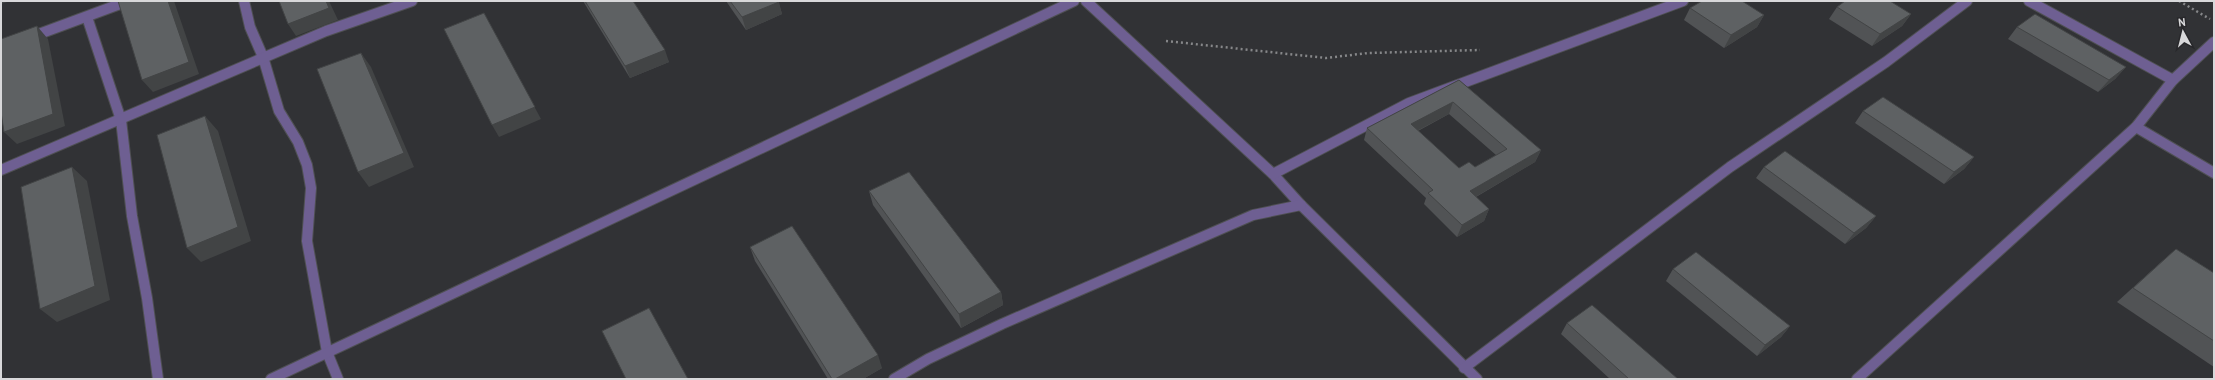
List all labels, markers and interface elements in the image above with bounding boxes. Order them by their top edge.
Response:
north arrow [2163,12,2203,52]
text: N [2177,15,2186,29]

